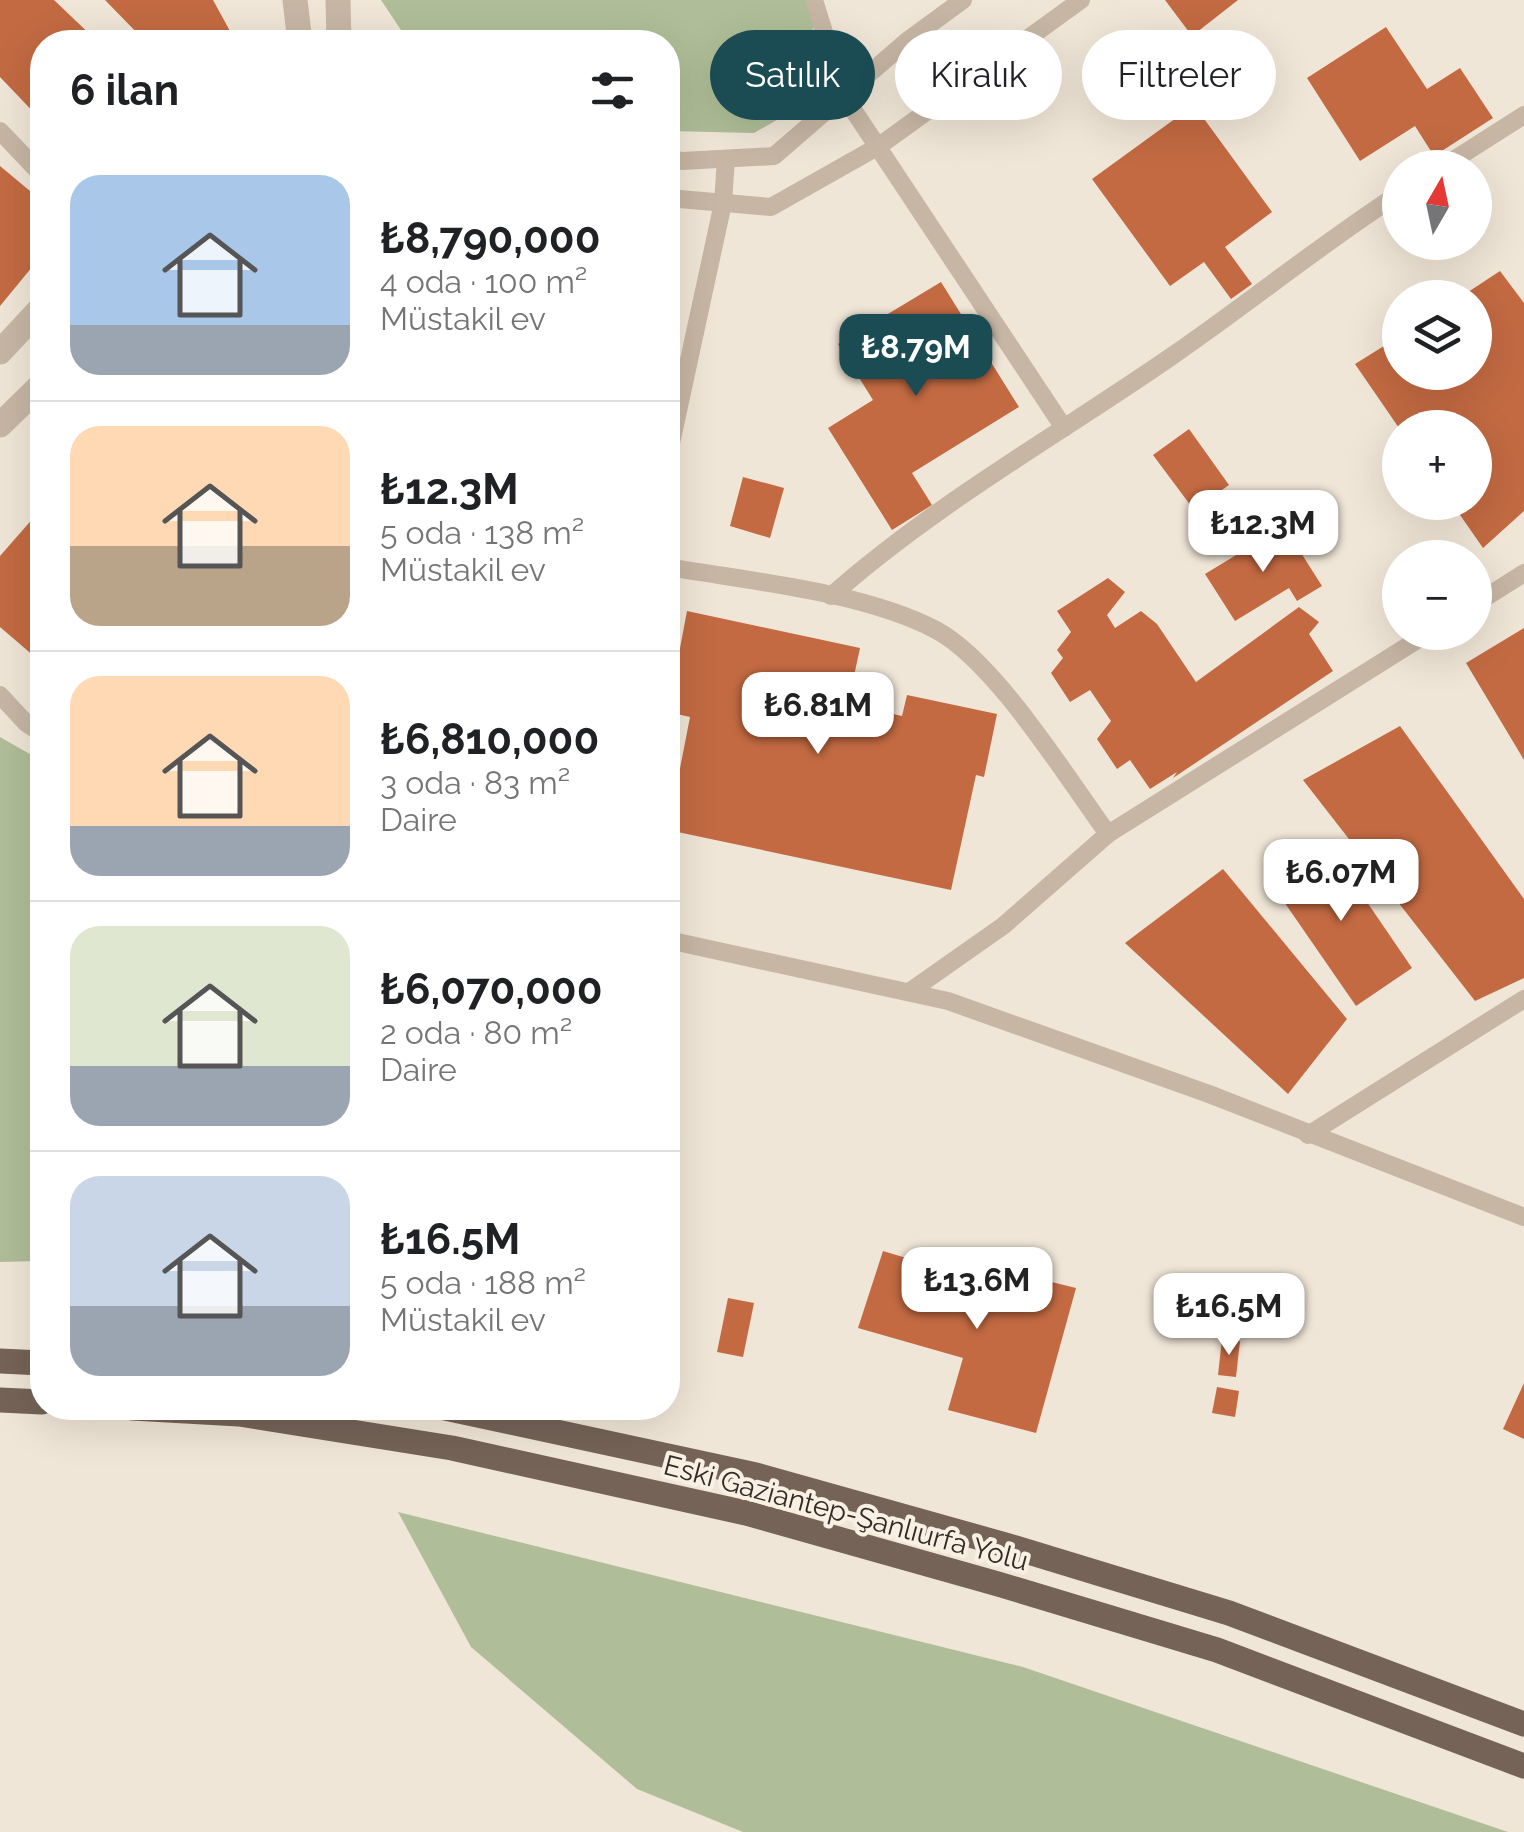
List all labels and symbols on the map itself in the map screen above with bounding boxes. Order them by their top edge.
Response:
north arrow [1382,150,1492,260]
pin: ₺8.79M [835,314,997,399]
pin: ₺12.3M [1182,490,1344,575]
pin: ₺6.81M [737,672,899,757]
pin: ₺6.07M [1260,839,1422,924]
pin: ₺13.6M [896,1247,1058,1332]
pin: ₺16.5M [1148,1273,1310,1358]
street label: Eski Gaziantep-Şanlıurfa Yolu [660,1448,1032,1578]

